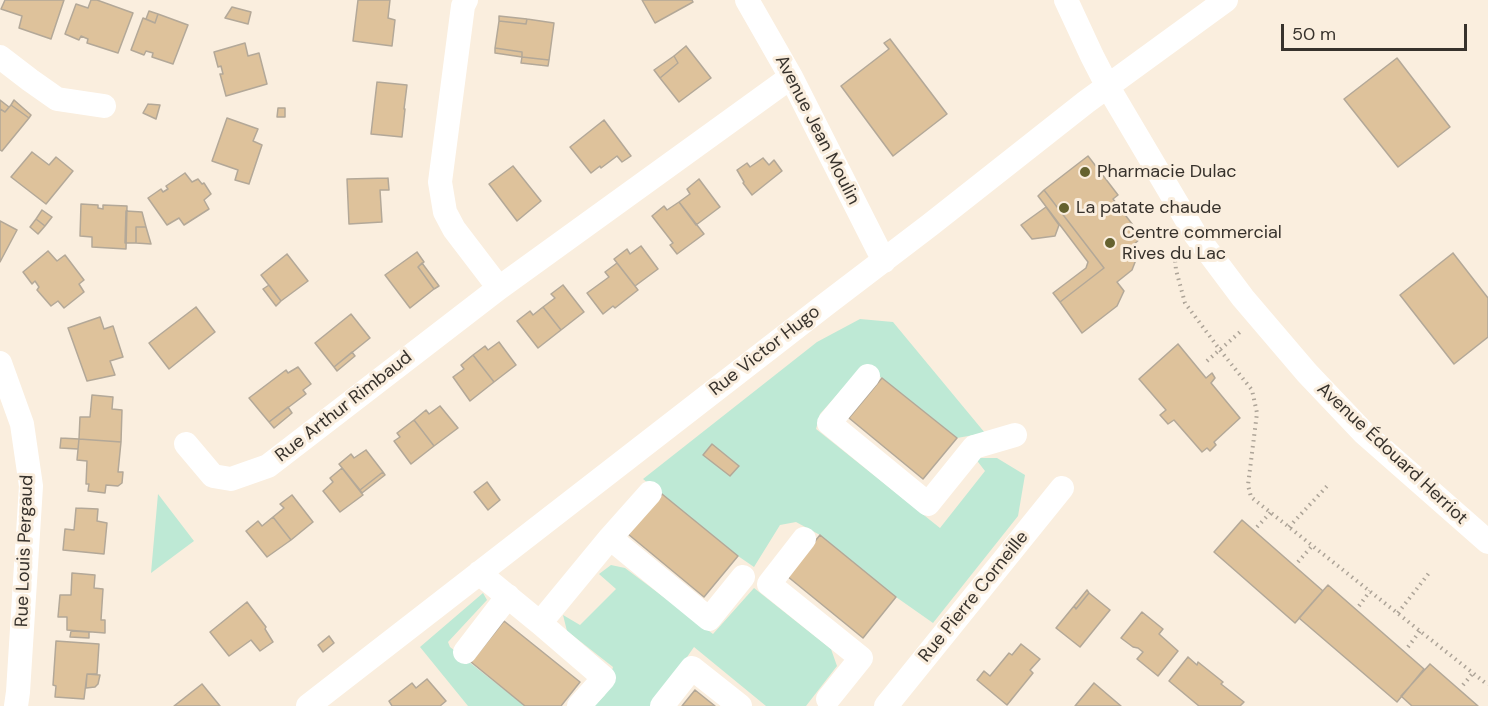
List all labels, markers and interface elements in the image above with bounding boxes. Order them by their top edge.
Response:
scale bar [1284,12,1470,50]
text: 50 m [1292,22,1336,46]
street label: Avenue Jean Moulin [770,52,864,208]
place label: Pharmacie Dulac [1097,161,1236,183]
marker: Pharmacie Dulac [1078,165,1092,179]
place label: La patate chaude [1076,197,1222,219]
marker: La patate chaude [1057,201,1071,215]
place label: Centre commercial Rives du Lac [1122,222,1282,264]
marker: Centre commercial Rives du Lac [1103,236,1117,250]
street label: Rue Victor Hugo [705,301,825,401]
street label: Rue Arthur Rimbaud [271,347,417,467]
street label: Avenue Édouard Herriot [1312,379,1472,529]
street label: Rue Louis Pergaud [12,475,38,627]
street label: Rue Pierre Corneille [915,527,1033,667]

